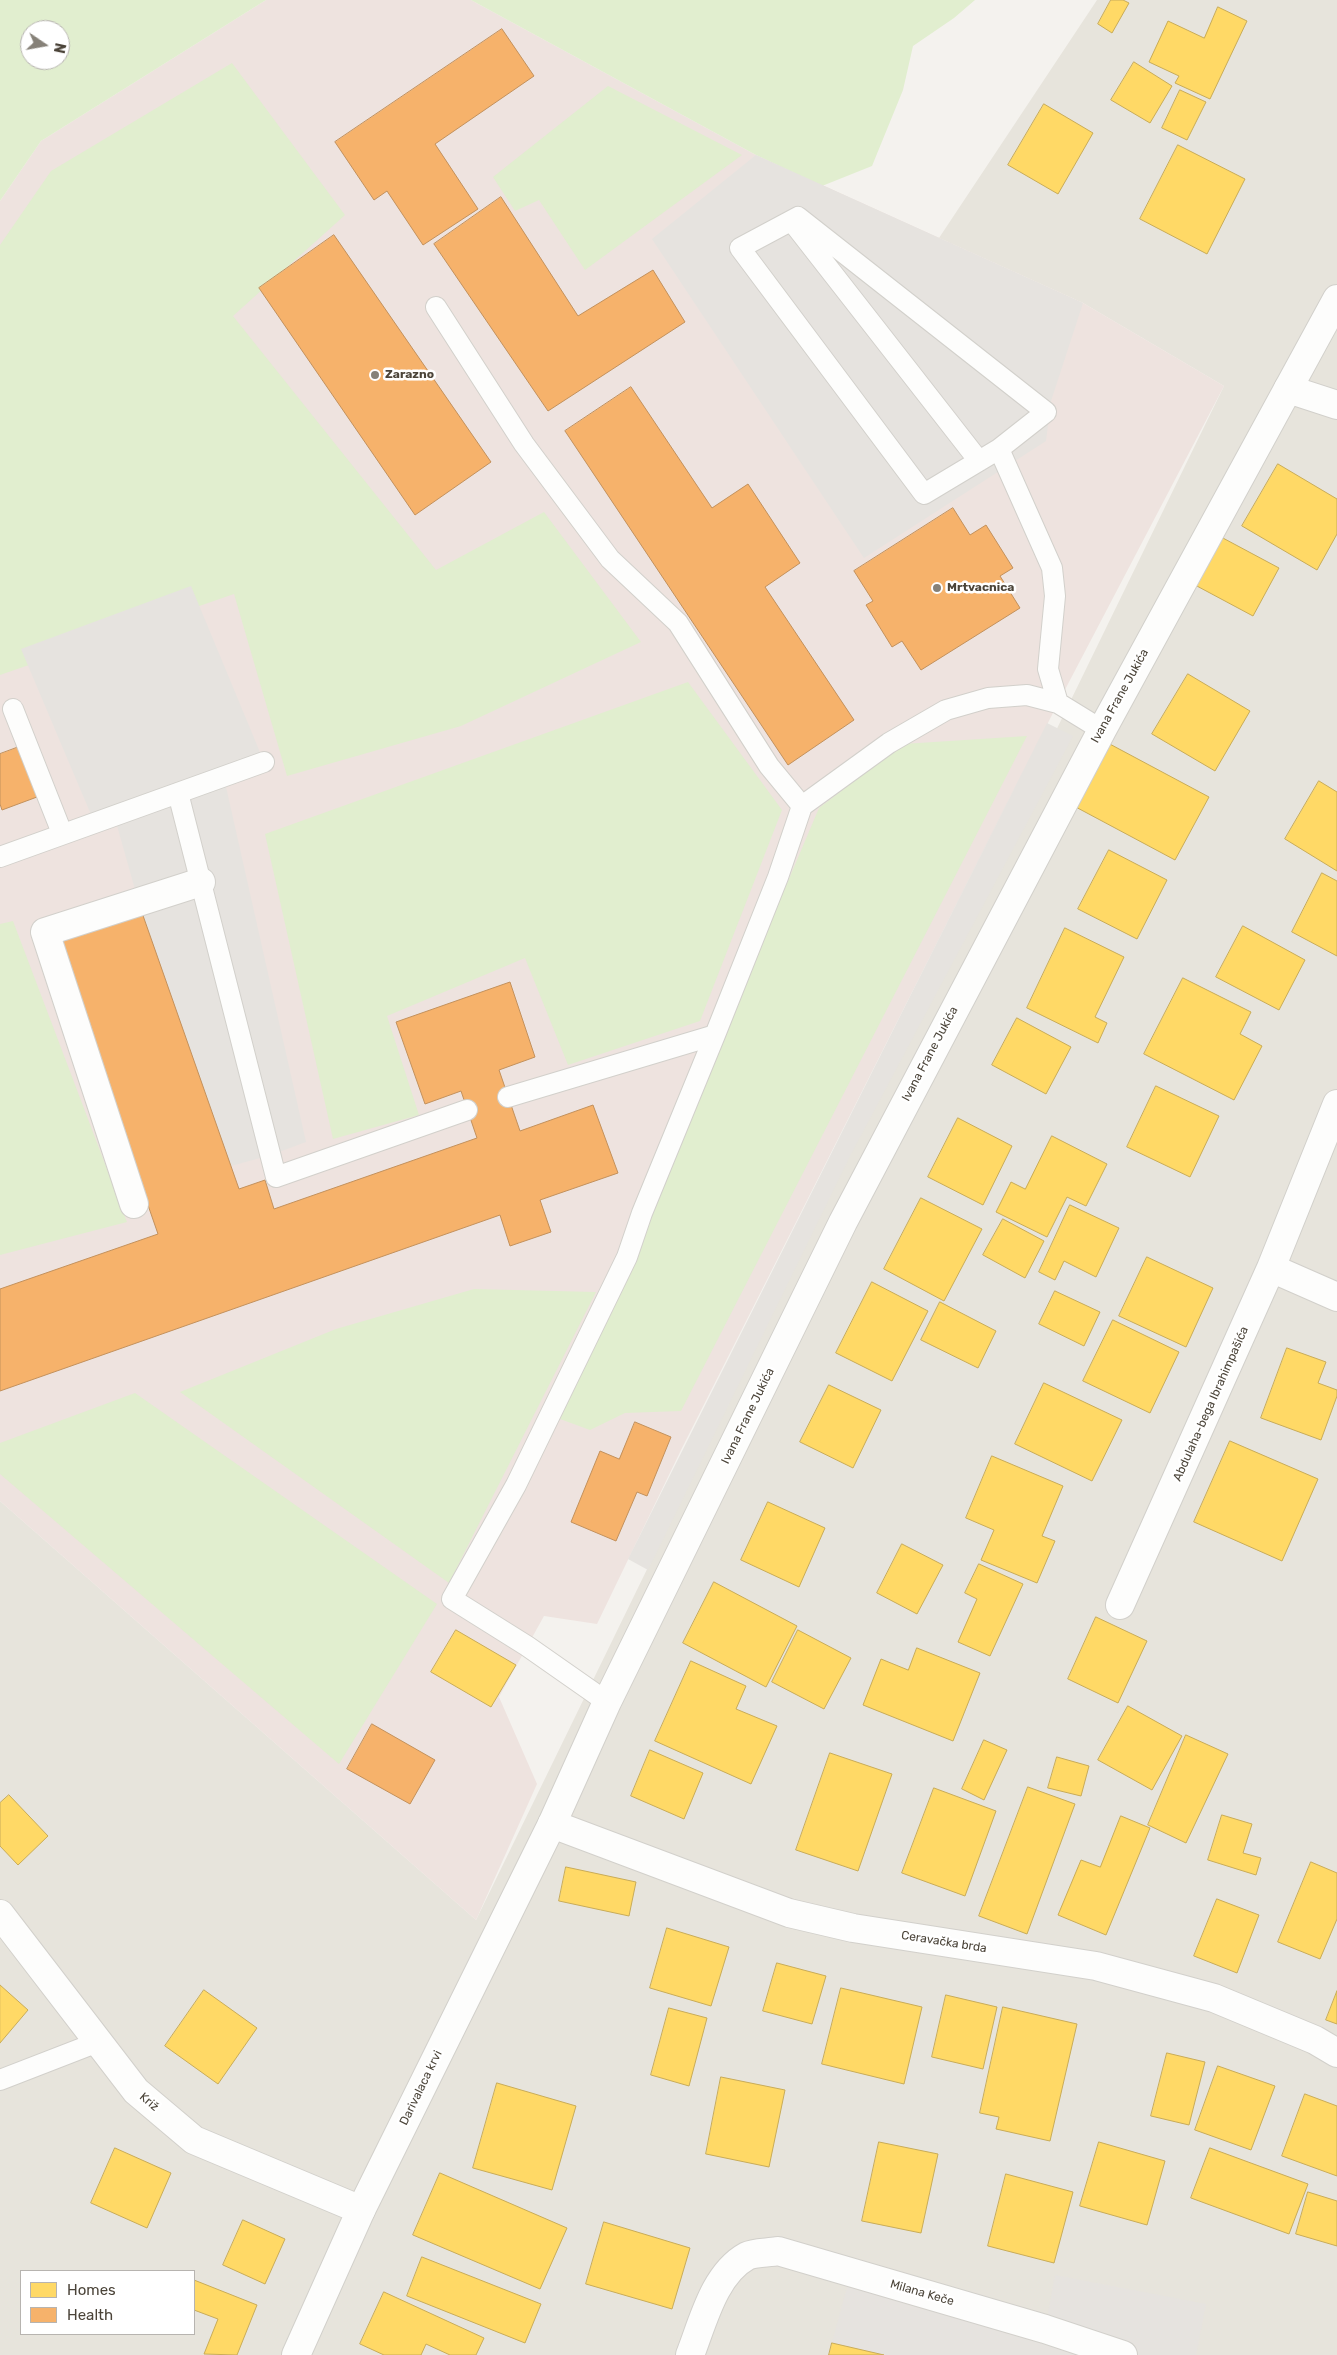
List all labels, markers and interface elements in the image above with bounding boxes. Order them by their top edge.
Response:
north arrow [20,20,70,70]
text: N [50,41,69,55]
place label: Zarazno [385,368,434,382]
marker: Zarazno [369,369,381,381]
place label: Mrtvacnica [947,581,1014,595]
marker: Mrtvacnica [931,582,943,594]
street label: Ivana Frane Jukića [1088,647,1152,745]
street label: Ivana Frane Jukića [899,1004,961,1104]
street label: Abdulaha-bega Ibrahimpašića [1170,1324,1252,1484]
street label: Ivana Frane Jukića [718,1366,778,1466]
street label: Ceravačka brda [900,1928,988,1956]
street label: Darivalaca krvi [397,2048,445,2128]
street label: Križ [136,2090,162,2114]
legend [20,2270,195,2335]
street label: Milana Keče [888,2277,956,2309]
text: Homes [67,2281,116,2299]
text: Health [67,2306,113,2324]

